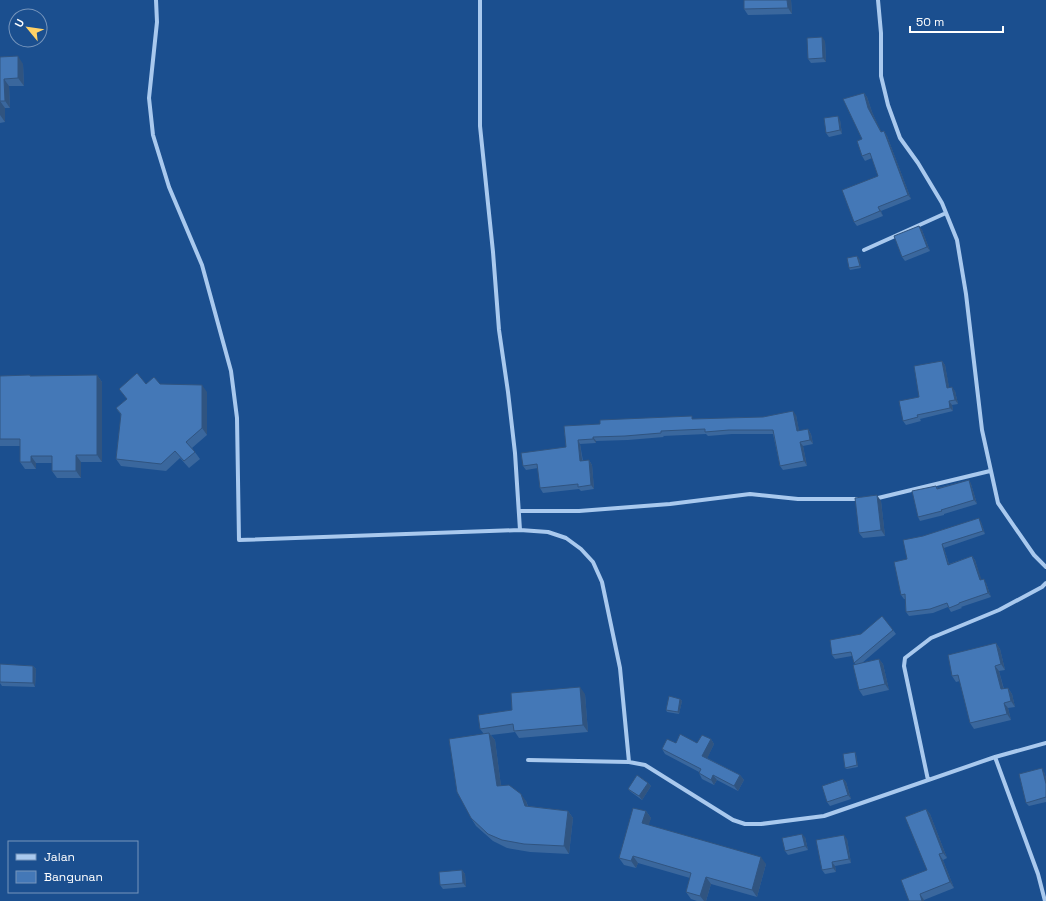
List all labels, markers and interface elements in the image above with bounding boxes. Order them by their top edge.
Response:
north arrow [8,8,48,48]
scale bar [910,8,1003,34]
text: 50 m [916,14,944,30]
text: U [11,17,27,30]
legend [8,841,138,893]
text: Jalan [44,849,75,865]
text: Bangunan [44,869,103,885]

